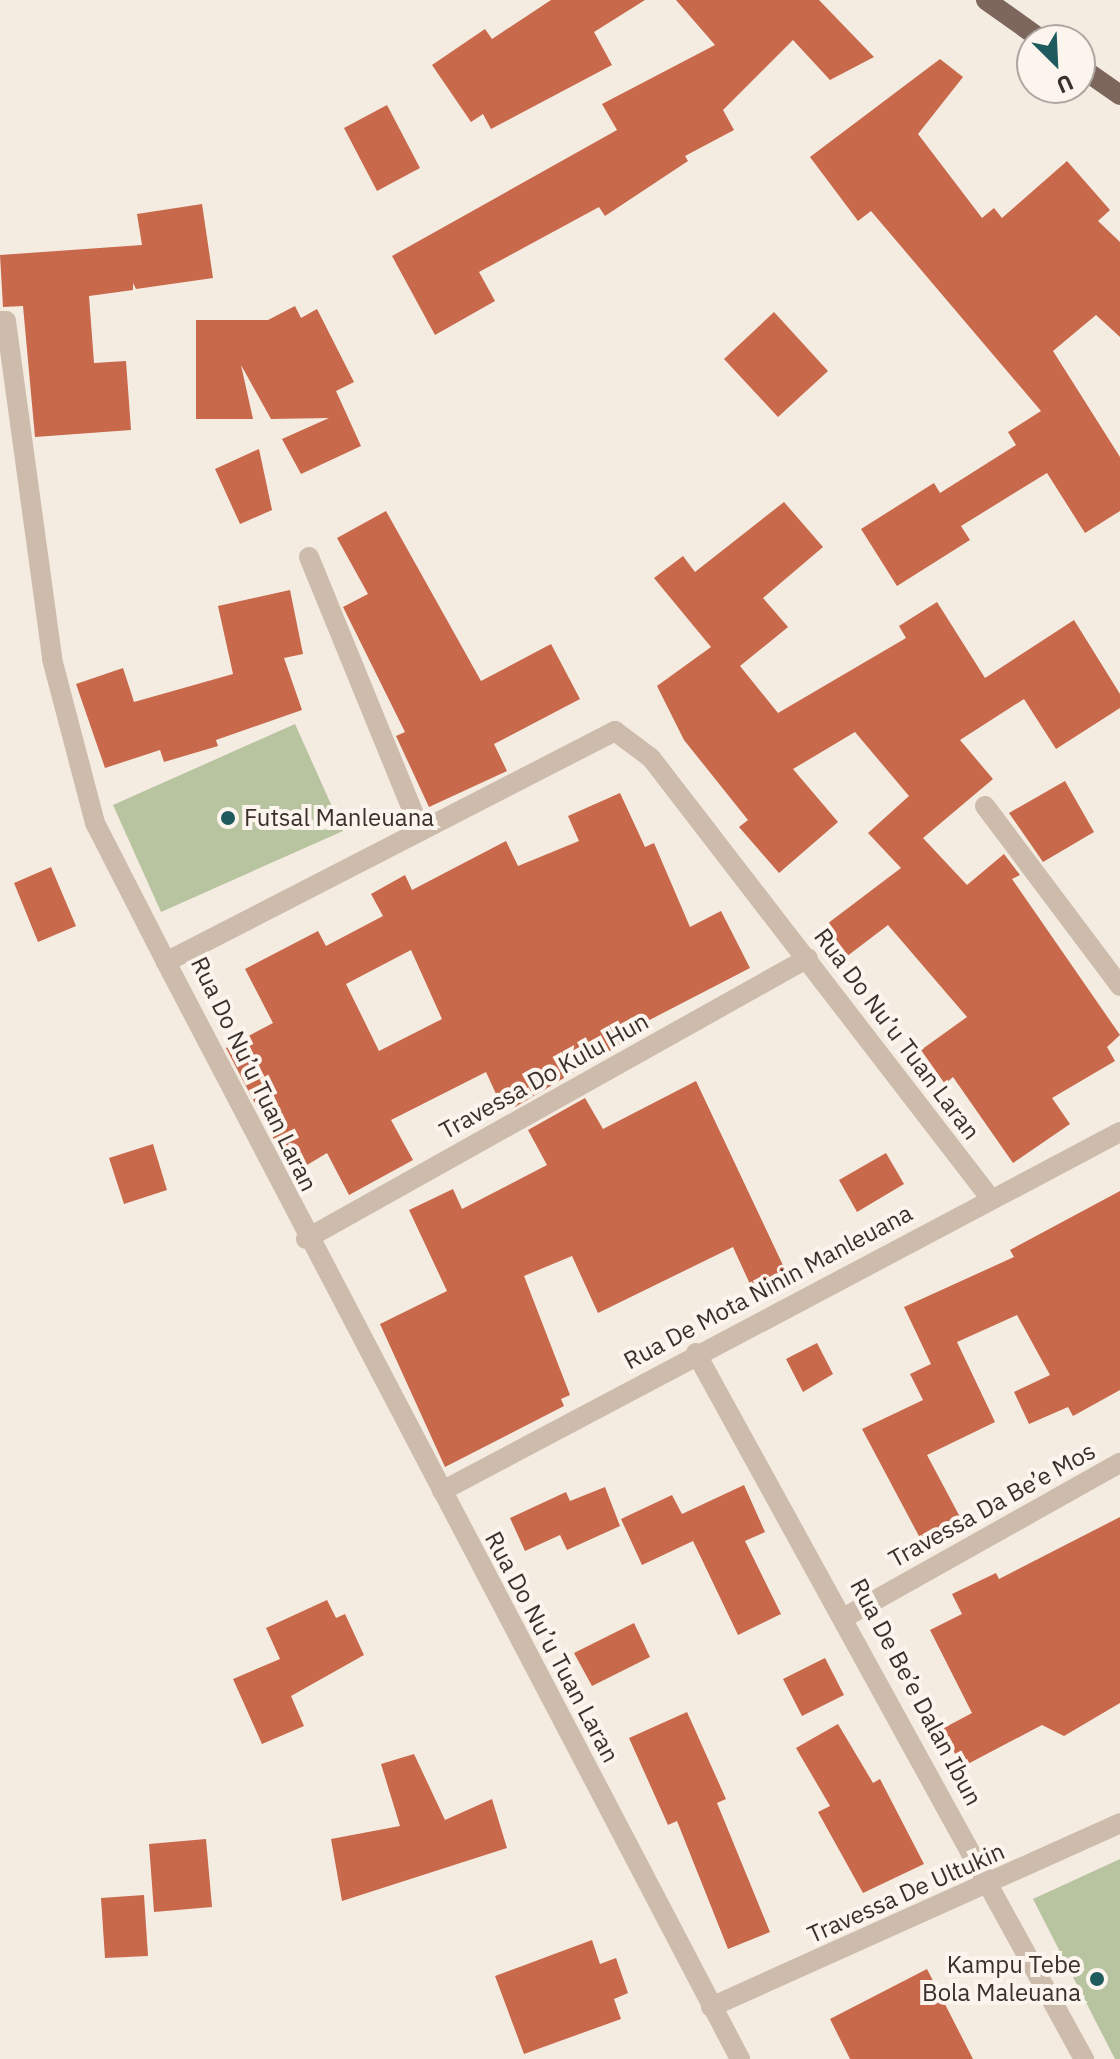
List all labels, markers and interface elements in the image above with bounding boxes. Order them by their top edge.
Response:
north arrow [1016,24,1096,104]
text: U [1052,68,1078,101]
place label: Futsal Manleuana [244,804,434,832]
marker: Futsal Manleuana [219,809,237,827]
street label: Rua Do Nu’u Tuan Laran [808,923,986,1145]
street label: Rua Do Nu’u Tuan Laran [185,952,323,1196]
street label: Travessa Do Kulu Hun [435,1007,653,1145]
street label: Rua De Mota Ninin Manleuana [619,1199,917,1375]
street label: Travessa Da Be’e Mos [884,1436,1100,1574]
street label: Rua Do Nu’u Tuan Laran [479,1527,625,1767]
street label: Rua De Be’e Dalan Ibun [844,1574,988,1810]
street label: Travessa De Ultukin [803,1837,1009,1949]
place label: Kampu Tebe Bola Maleuana [922,1951,1081,2007]
marker: Kampu Tebe Bola Maleuana [1088,1970,1106,1988]

